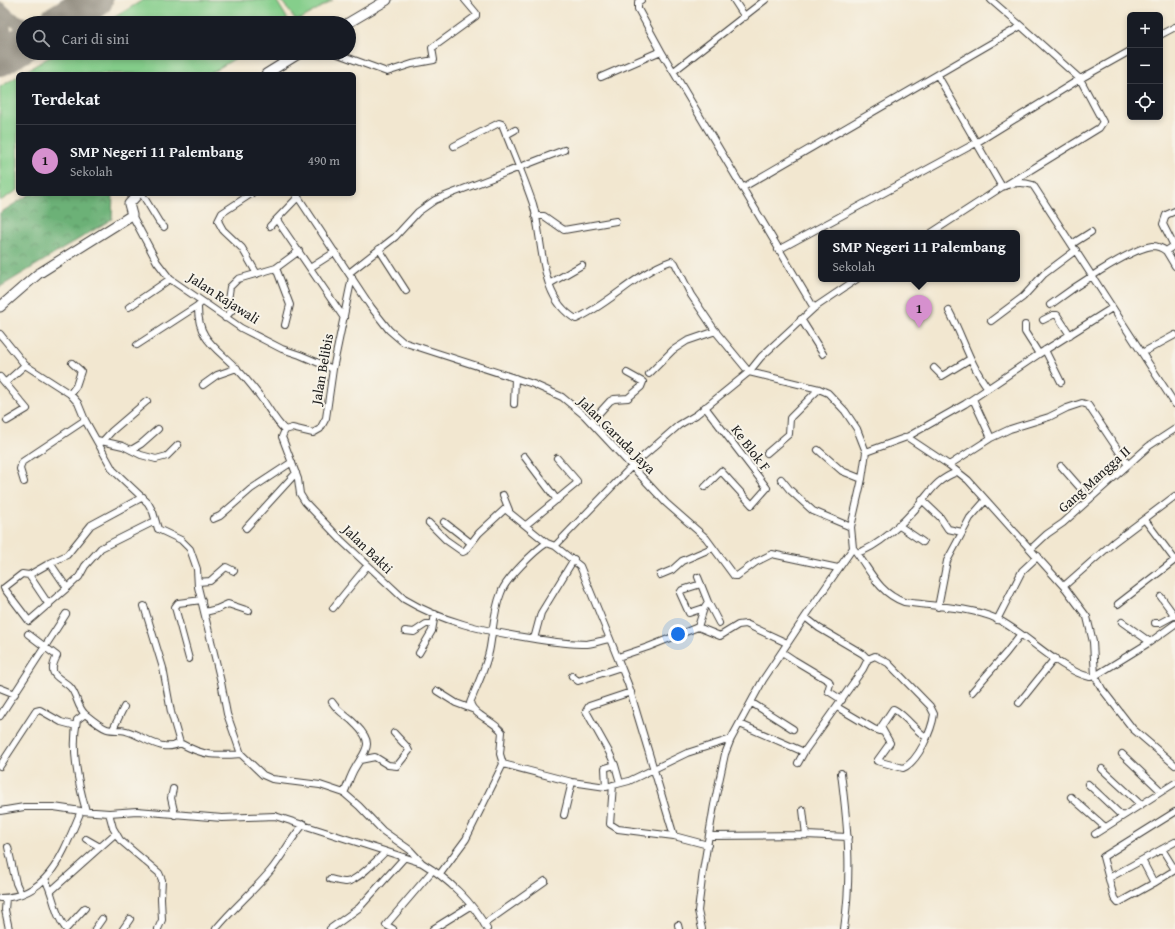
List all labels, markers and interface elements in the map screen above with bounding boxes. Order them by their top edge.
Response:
map controls [1127,12,1163,120]
button: + [1127,12,1163,48]
search box [16,16,356,60]
icon: search [30,27,52,49]
text: Cari di sini [62,28,129,49]
button: − [1127,48,1163,84]
button: locate [1127,84,1163,120]
text: Terdekat [32,86,100,111]
text: SMP Negeri 11 Palembang [70,141,243,162]
text: 1 [42,151,48,170]
text: 490 m [308,151,340,170]
text: Sekolah [70,162,113,181]
popup [818,230,1020,282]
text: SMP Negeri 11 Palembang [832,236,1006,257]
text: Sekolah [832,257,875,276]
street label: Jalan Rajawali [183,266,264,329]
pin: 1 [906,295,932,328]
street label: Jalan Belibis [306,332,338,408]
street label: Jalan Garuda Jaya [572,390,661,479]
street label: Ke Blok F [727,420,775,476]
street label: Gang Mangga II [1054,441,1134,517]
street label: Jalan Bakti [337,519,398,578]
your location [668,624,688,644]

